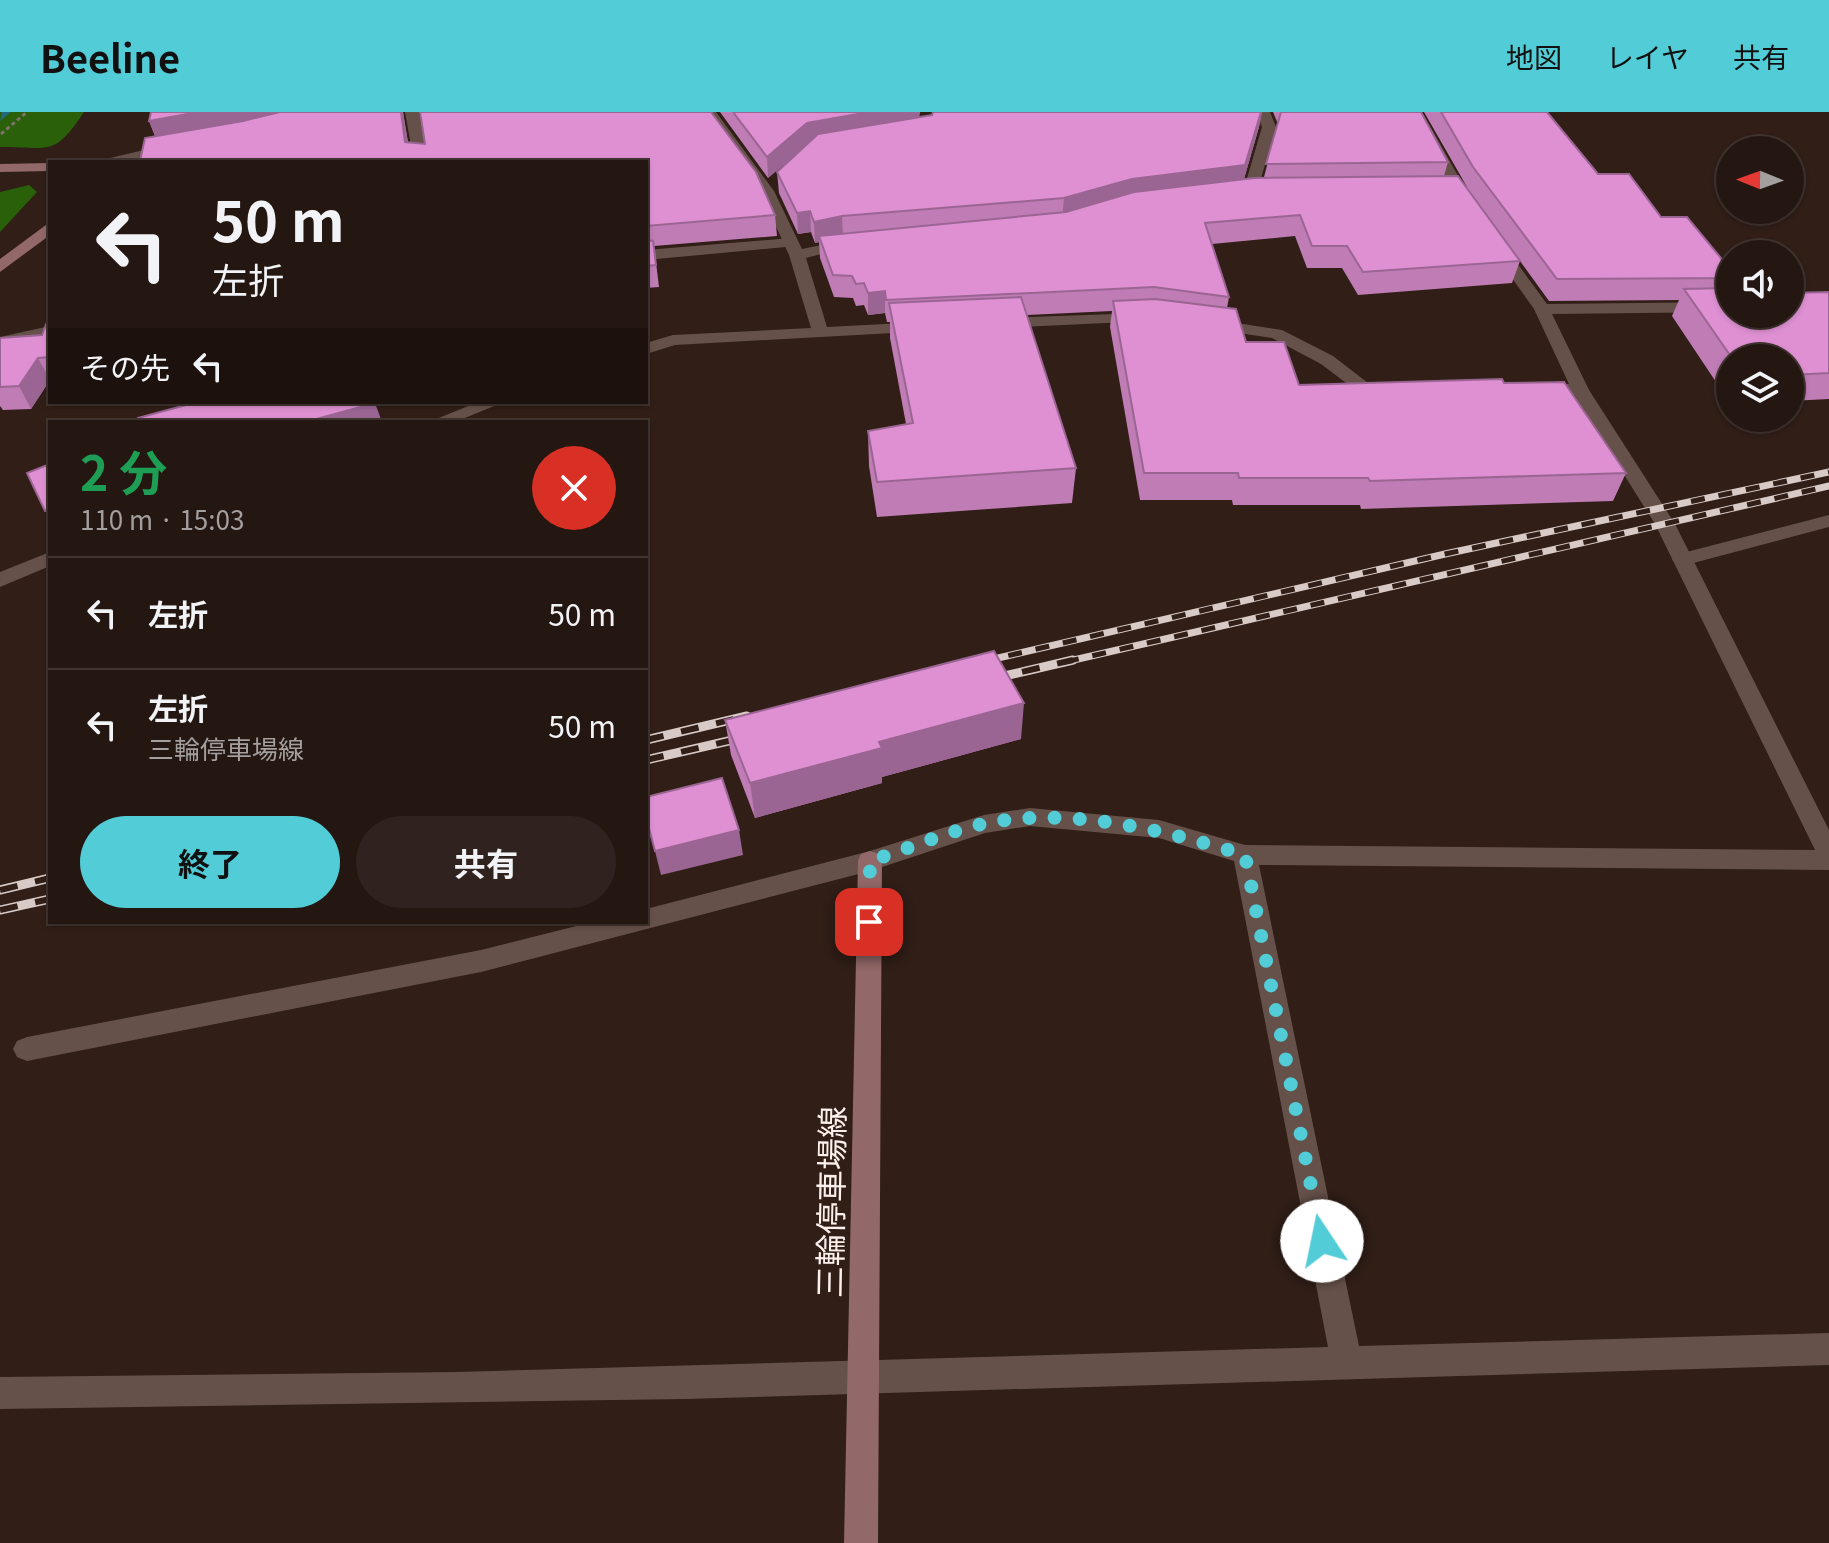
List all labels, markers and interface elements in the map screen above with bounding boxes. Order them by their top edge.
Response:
text: Beeline [40,29,180,84]
text: 地図 [1506,36,1562,76]
text: レイヤ [1606,36,1689,76]
text: 共有 [1733,36,1789,76]
north arrow [1716,136,1804,224]
map controls [1716,136,1804,432]
text: 50 m [212,177,345,258]
icon: left [80,192,184,296]
button: sound [1716,240,1804,328]
text: 左折 [212,252,284,304]
text: その先 [80,344,170,388]
icon: left [186,344,230,388]
button: layers [1716,344,1804,432]
text: 2 分 [80,435,167,505]
button: close [532,446,616,530]
text: 110 m · 15:03 [80,500,244,537]
icon: left [80,591,124,635]
text: 左折 [148,591,208,635]
text: 50 m [548,591,616,635]
text: 左折 [148,685,208,729]
icon: left [80,703,124,747]
text: 50 m [548,703,616,747]
text: 三輪停車場線 [148,729,304,766]
button: 終了 [80,816,340,908]
button: 共有 [356,816,616,908]
pin [835,888,903,956]
icon: arrive [847,900,891,944]
street label: 三輪停車場線 [804,1106,854,1298]
position arrow [1280,1199,1364,1283]

